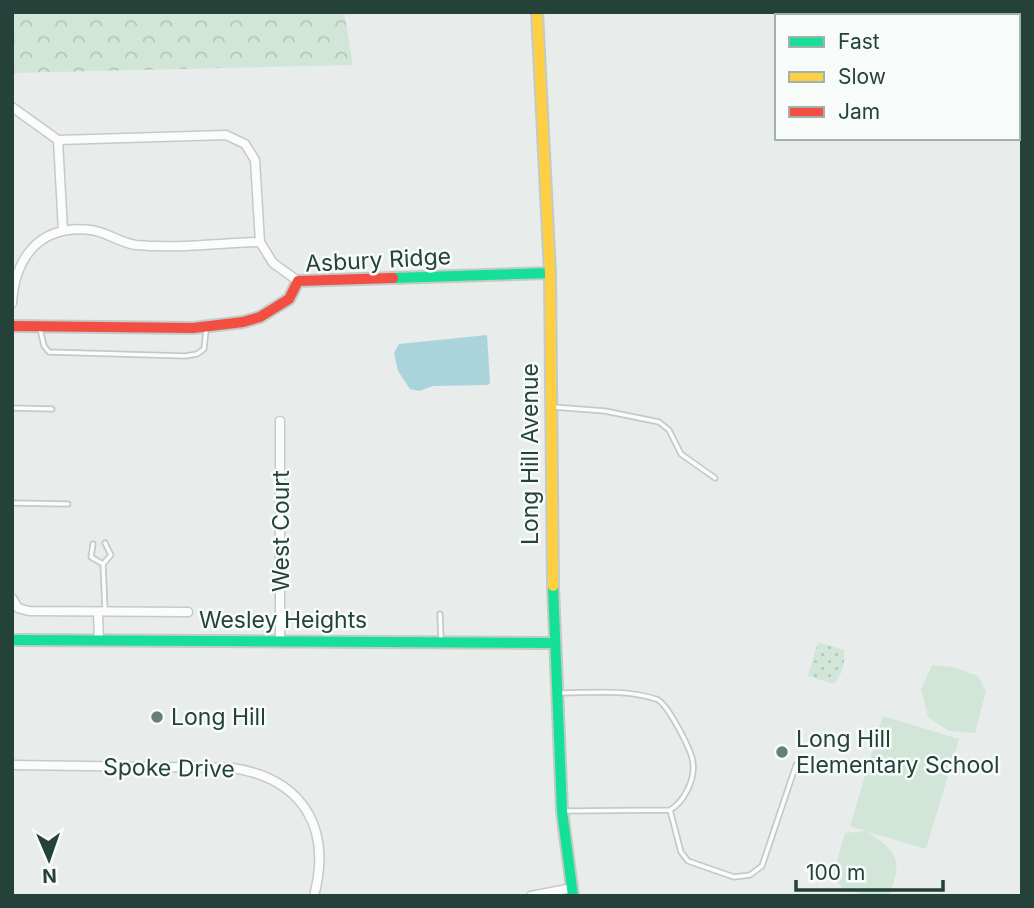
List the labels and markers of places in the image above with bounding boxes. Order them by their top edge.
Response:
place label: Long Hill [171,703,266,731]
marker: Long Hill [149,709,165,725]
place label: Long Hill Elementary School [796,725,1000,779]
marker: Long Hill Elementary School [774,744,790,760]

